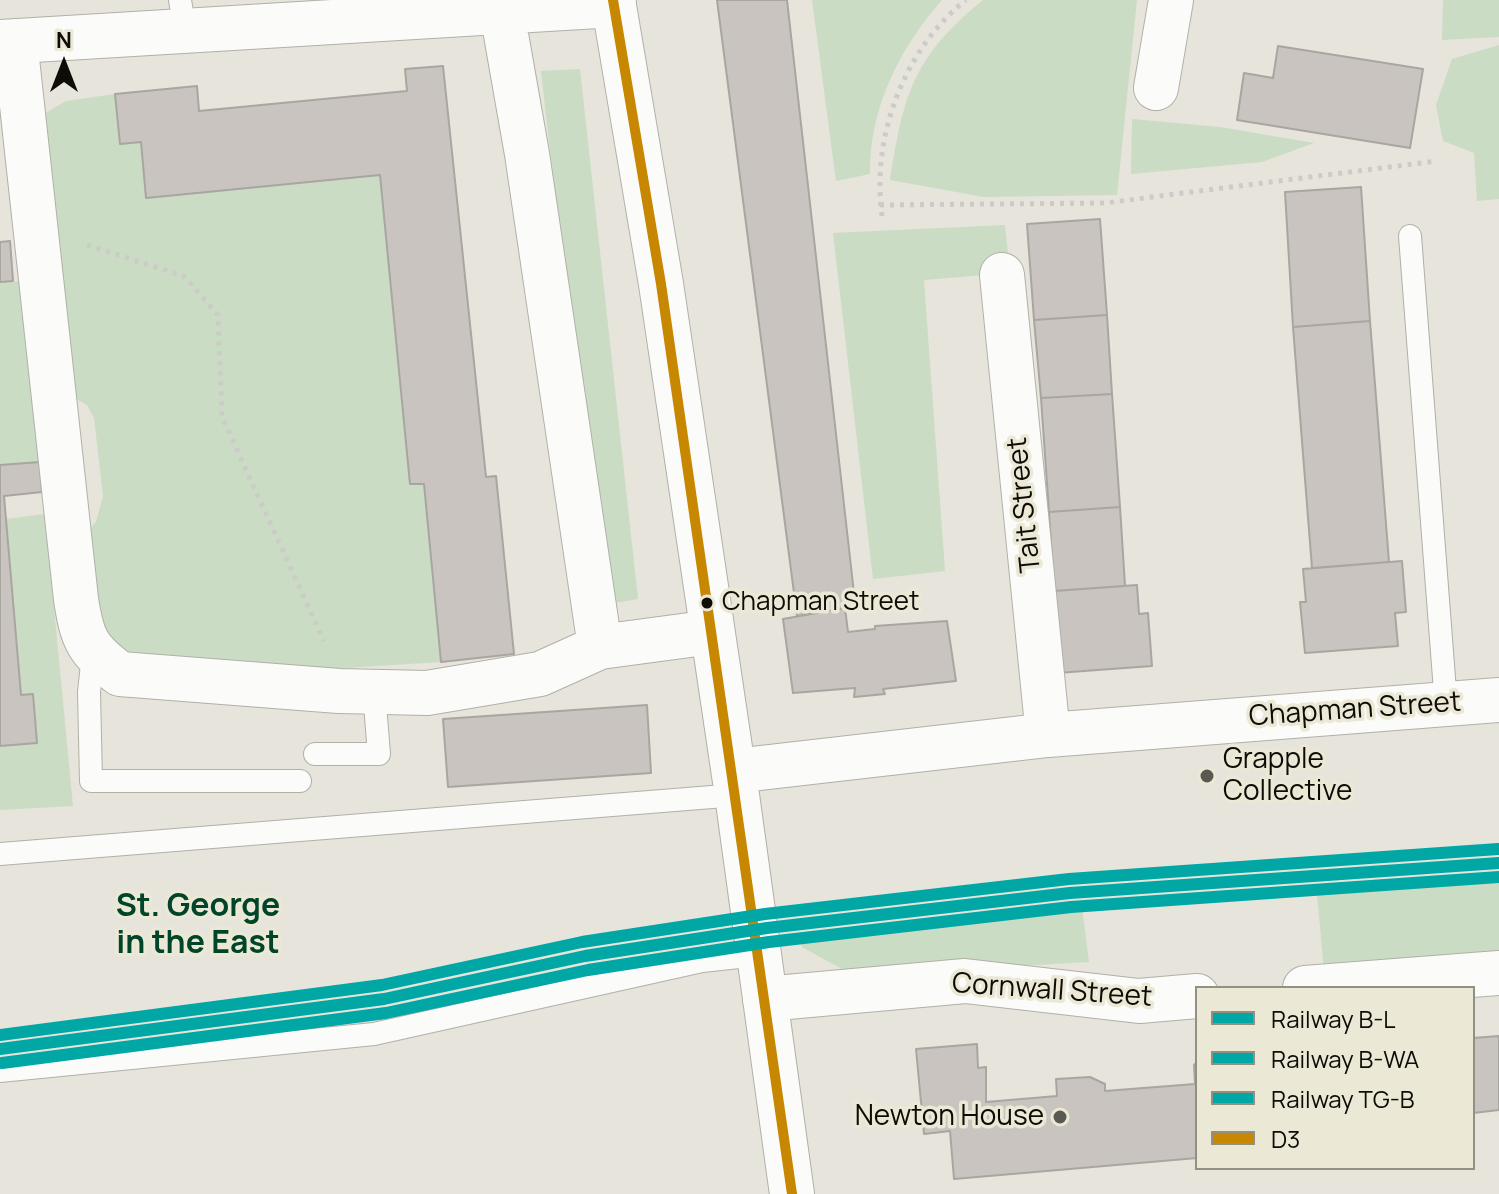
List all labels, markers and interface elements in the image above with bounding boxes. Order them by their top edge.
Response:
north arrow [24,24,104,104]
text: N [56,25,72,55]
street label: Tait Street [1001,436,1049,574]
place label: Chapman Street [722,587,919,619]
marker: Chapman Street [699,595,715,611]
street label: Chapman Street [1248,686,1462,734]
place label: Grapple Collective [1223,743,1352,809]
marker: Grapple Collective [1198,767,1216,785]
district label: St. George in the East [116,888,280,963]
street label: Cornwall Street [951,967,1153,1015]
legend [1195,986,1475,1170]
text: Railway B-L [1271,1002,1396,1035]
text: Railway B-WA [1271,1042,1419,1075]
text: Railway TG-B [1271,1082,1414,1115]
place label: Newton House [855,1100,1044,1134]
marker: Newton House [1051,1108,1069,1126]
text: D3 [1271,1122,1300,1155]

